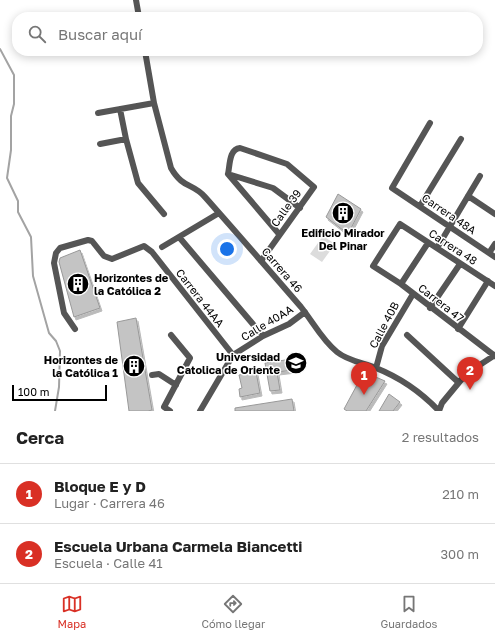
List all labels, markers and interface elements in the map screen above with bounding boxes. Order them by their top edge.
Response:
search box [12,12,483,56]
icon: search [26,23,48,45]
text: Buscar aquí [58,25,142,43]
street label: Calle 39 [268,187,303,229]
street label: Carrera 48A [420,191,479,237]
building icon: Edificio Mirador Del Pinar [330,200,356,226]
place label: Edificio Mirador Del Pinar [301,226,385,252]
street label: Carrera 48 [427,226,480,267]
your location [217,239,237,259]
street label: Carrera 46 [259,245,306,295]
street label: Carrera 44AA [174,266,227,330]
building icon: Horizontes de la Católica 2 [65,271,91,297]
place label: Horizontes de la Católica 2 [94,271,169,297]
street label: Carrera 47 [416,281,467,325]
street label: Calle 40B [366,299,401,350]
street label: Calle 40AA [238,302,296,343]
place label: Universidad Catolica de Oriente [177,350,281,376]
school or university icon: Universidad Catolica de Oriente [283,350,309,376]
place label: Horizontes de la Católica 1 [44,353,118,379]
building icon: Horizontes de la Católica 1 [121,353,147,379]
pin: 2 [457,357,483,390]
pin: 1 [351,362,377,395]
scale bar [12,383,107,402]
text: 100 m [18,385,49,398]
text: Cerca [16,427,64,448]
text: 2 resultados [402,429,479,445]
text: Bloque E y D [54,477,146,495]
text: 1 [26,486,32,502]
text: 210 m [442,486,479,502]
text: Lugar · Carrera 46 [54,495,165,511]
text: Escuela Urbana Carmela Biancetti [54,537,302,555]
text: 2 [25,546,33,562]
text: 300 m [441,546,479,562]
text: Escuela · Calle 41 [54,555,163,571]
tab: Mapa [58,593,86,630]
tab: Cómo llegar [201,593,265,630]
tab: Guardados [380,593,437,630]

